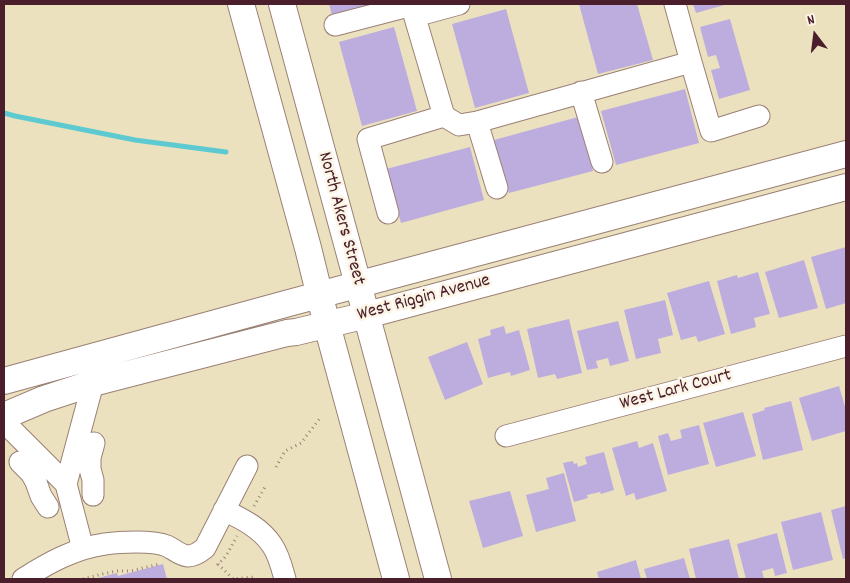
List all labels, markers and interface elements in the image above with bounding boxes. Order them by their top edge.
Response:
north arrow [790,10,840,60]
text: N [805,10,817,31]
street label: North Akers Street [311,150,369,288]
street label: West Riggin Avenue [355,270,493,328]
street label: West Lark Court [618,365,734,417]

